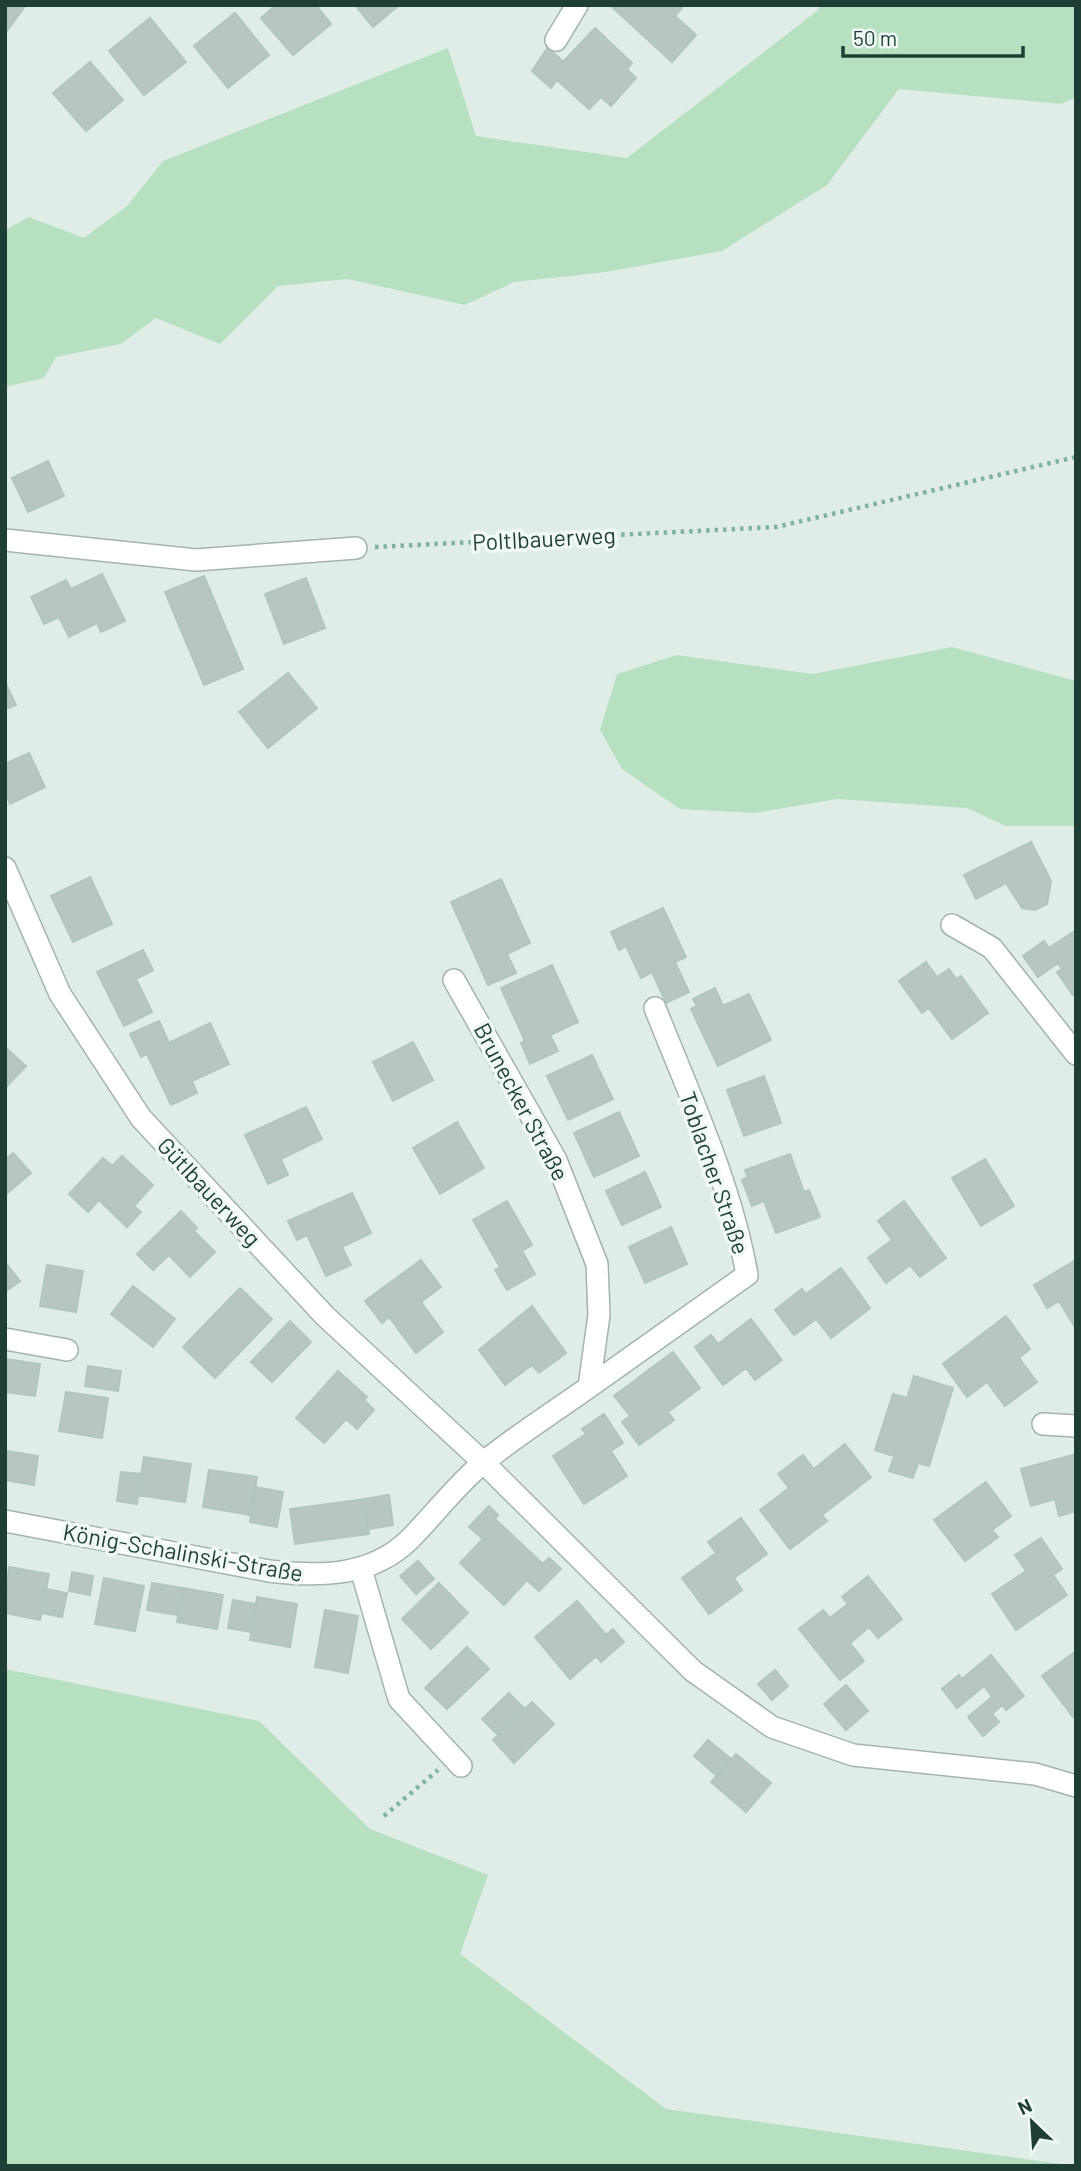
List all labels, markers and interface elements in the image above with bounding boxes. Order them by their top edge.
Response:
scale bar [843,14,1023,58]
text: 50 m [853,25,897,50]
street label: Poltlbauerweg [472,520,616,556]
street label: Brunecker Straße [468,1018,575,1185]
street label: Toblacher Straße [674,1088,756,1258]
street label: Gütlbauerweg [152,1131,267,1252]
street label: König-Schalinski-Straße [61,1517,305,1587]
north arrow [997,2087,1067,2157]
text: N [1014,2093,1035,2119]

